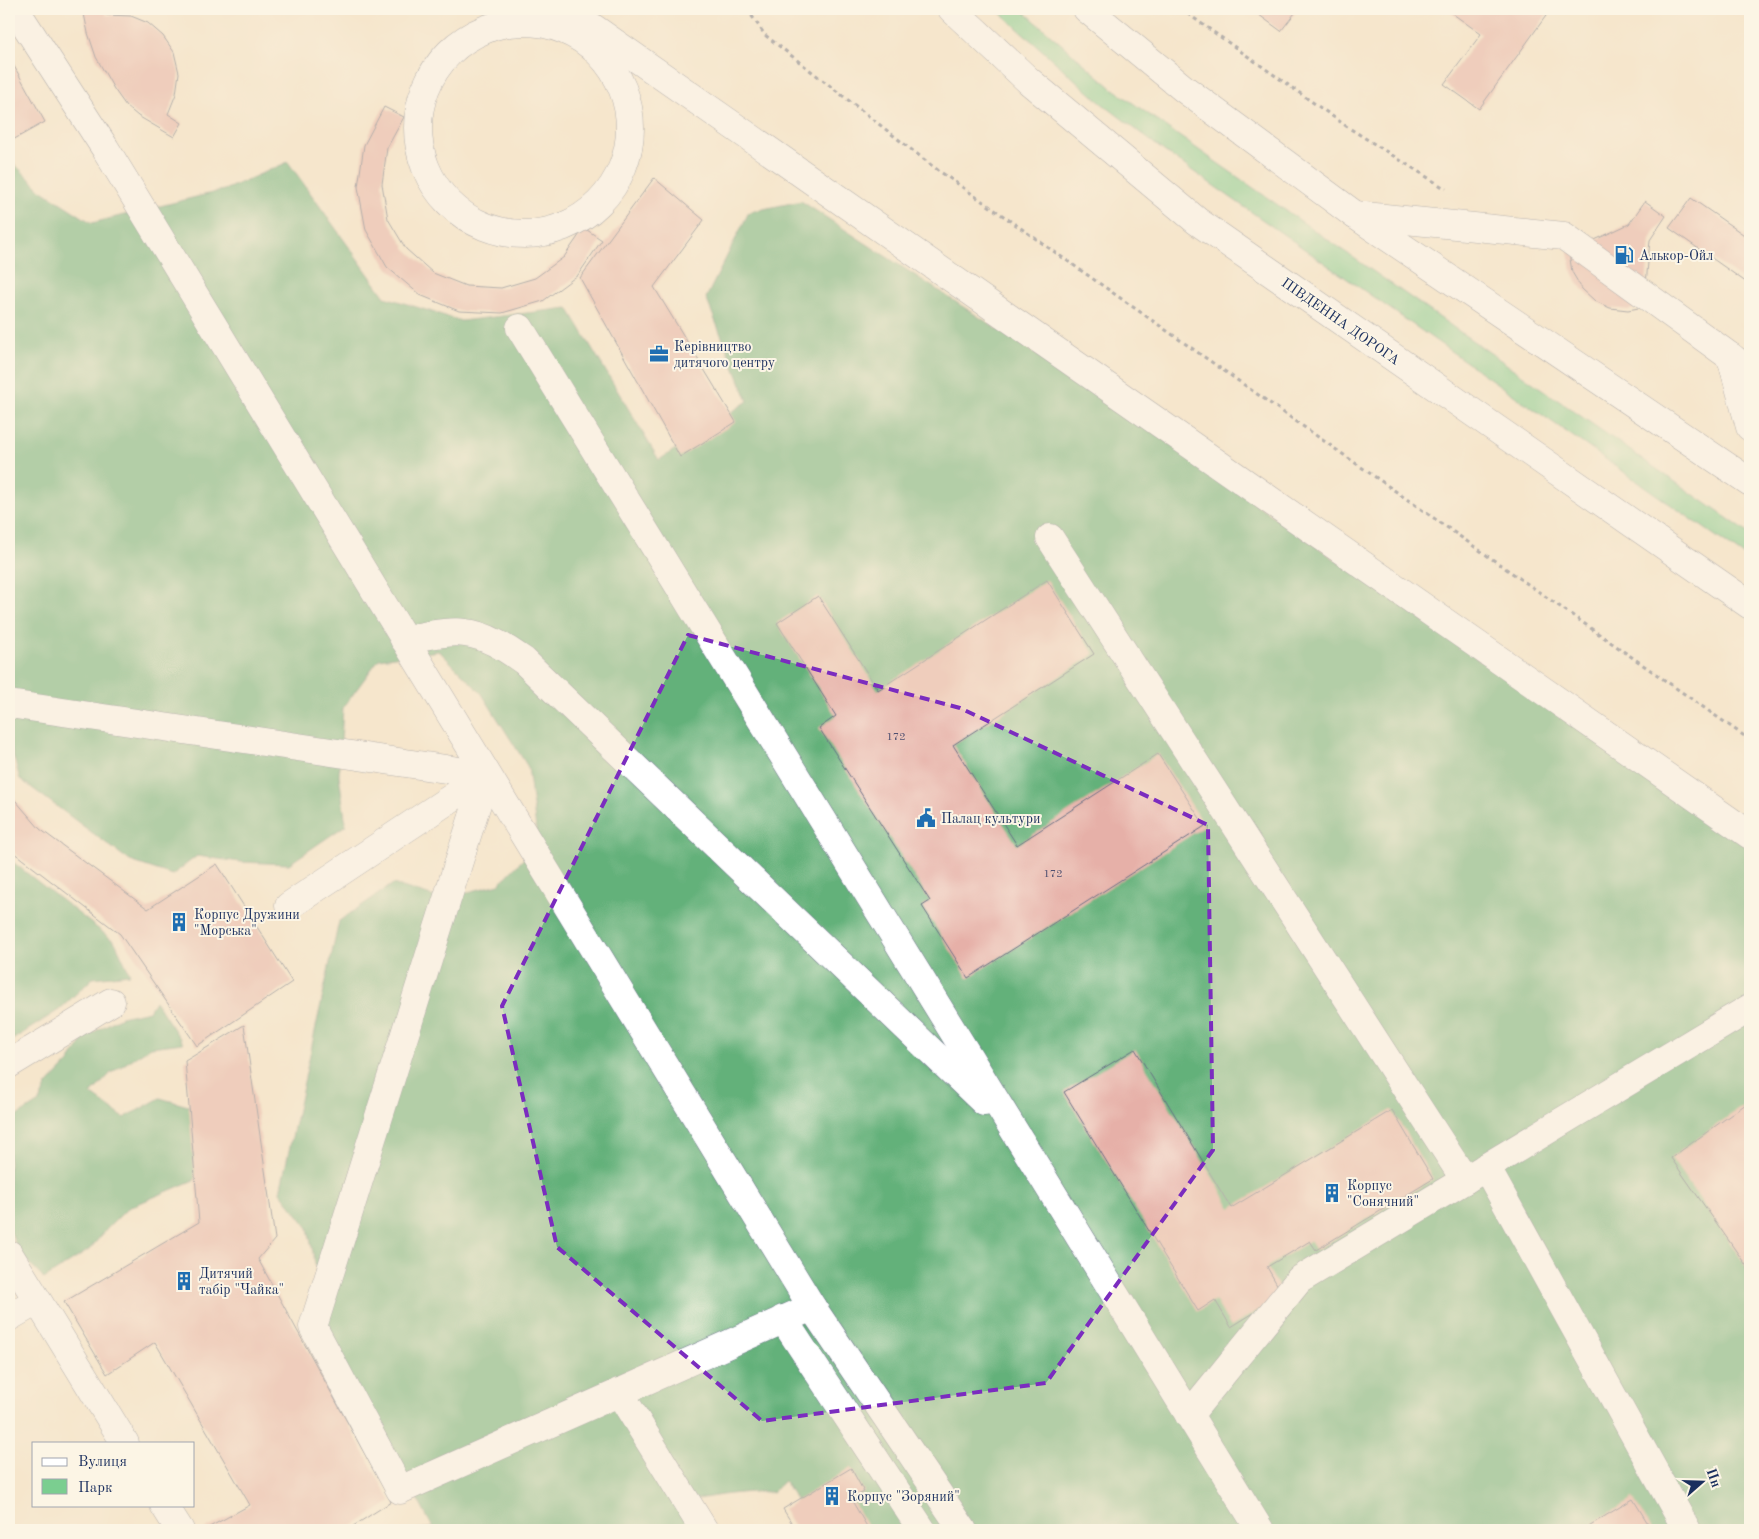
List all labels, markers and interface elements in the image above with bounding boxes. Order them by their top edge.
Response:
fuel station icon: Алькор-Ойл [1613,244,1635,266]
place label: Алькор-Ойл [1639,249,1713,263]
street label: ПІВДЕННА ДОРОГА [1279,276,1402,368]
place label: Керівництво дитячого центру [674,340,776,370]
office icon: Керівництво дитячого центру [648,343,670,365]
house number: 172 [886,732,906,743]
public building icon: Палац культури [915,807,937,829]
place label: Палац культури [941,812,1041,826]
house number: 172 [1043,869,1063,880]
place label: Корпус Дружини "Морська" [194,908,300,938]
building icon: Корпус Дружини "Морська" [168,911,190,933]
place label: Корпус "Сонячний" [1347,1179,1419,1209]
building icon: Корпус "Сонячний" [1321,1182,1343,1204]
place label: Дитячий табір "Чайка" [199,1267,284,1297]
building icon: Дитячий табір "Чайка" [173,1270,195,1292]
legend [32,1442,195,1506]
text: Вулиця [78,1455,127,1470]
north arrow [1676,1456,1726,1506]
text: Пн [1703,1466,1723,1489]
text: Парк [78,1481,113,1496]
building icon: Корпус "Зоряний" [821,1485,843,1507]
place label: Корпус "Зоряний" [847,1490,960,1504]

